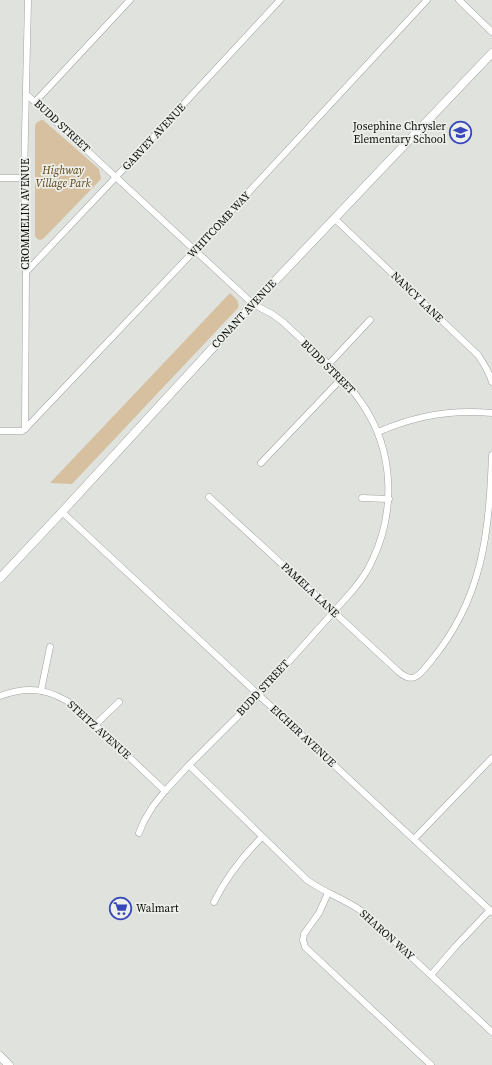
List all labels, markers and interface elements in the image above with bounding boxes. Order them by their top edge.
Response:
street label: BUDD STREET [31,96,94,156]
street label: GARVEY AVENUE [119,100,189,174]
place label: Josephine Chrysler Elementary School [352,119,446,147]
school or university icon: Josephine Chrysler Elementary School [448,119,474,145]
street label: CROMMELIN AVENUE [18,158,33,270]
park label: Highway Village Park [35,163,91,191]
street label: WHITCOMB WAY [184,188,254,262]
street label: NANCY LANE [388,268,447,326]
street label: CONANT AVENUE [208,276,280,352]
street label: BUDD STREET [297,336,359,398]
street label: PAMELA LANE [278,559,343,621]
street label: BUDD STREET [233,656,293,719]
street label: STEITZ AVENUE [64,697,134,763]
street label: EICHER AVENUE [267,702,339,771]
supermarket icon: Walmart [107,895,133,921]
place label: Walmart [136,901,179,916]
street label: SHARON WAY [356,906,418,964]

